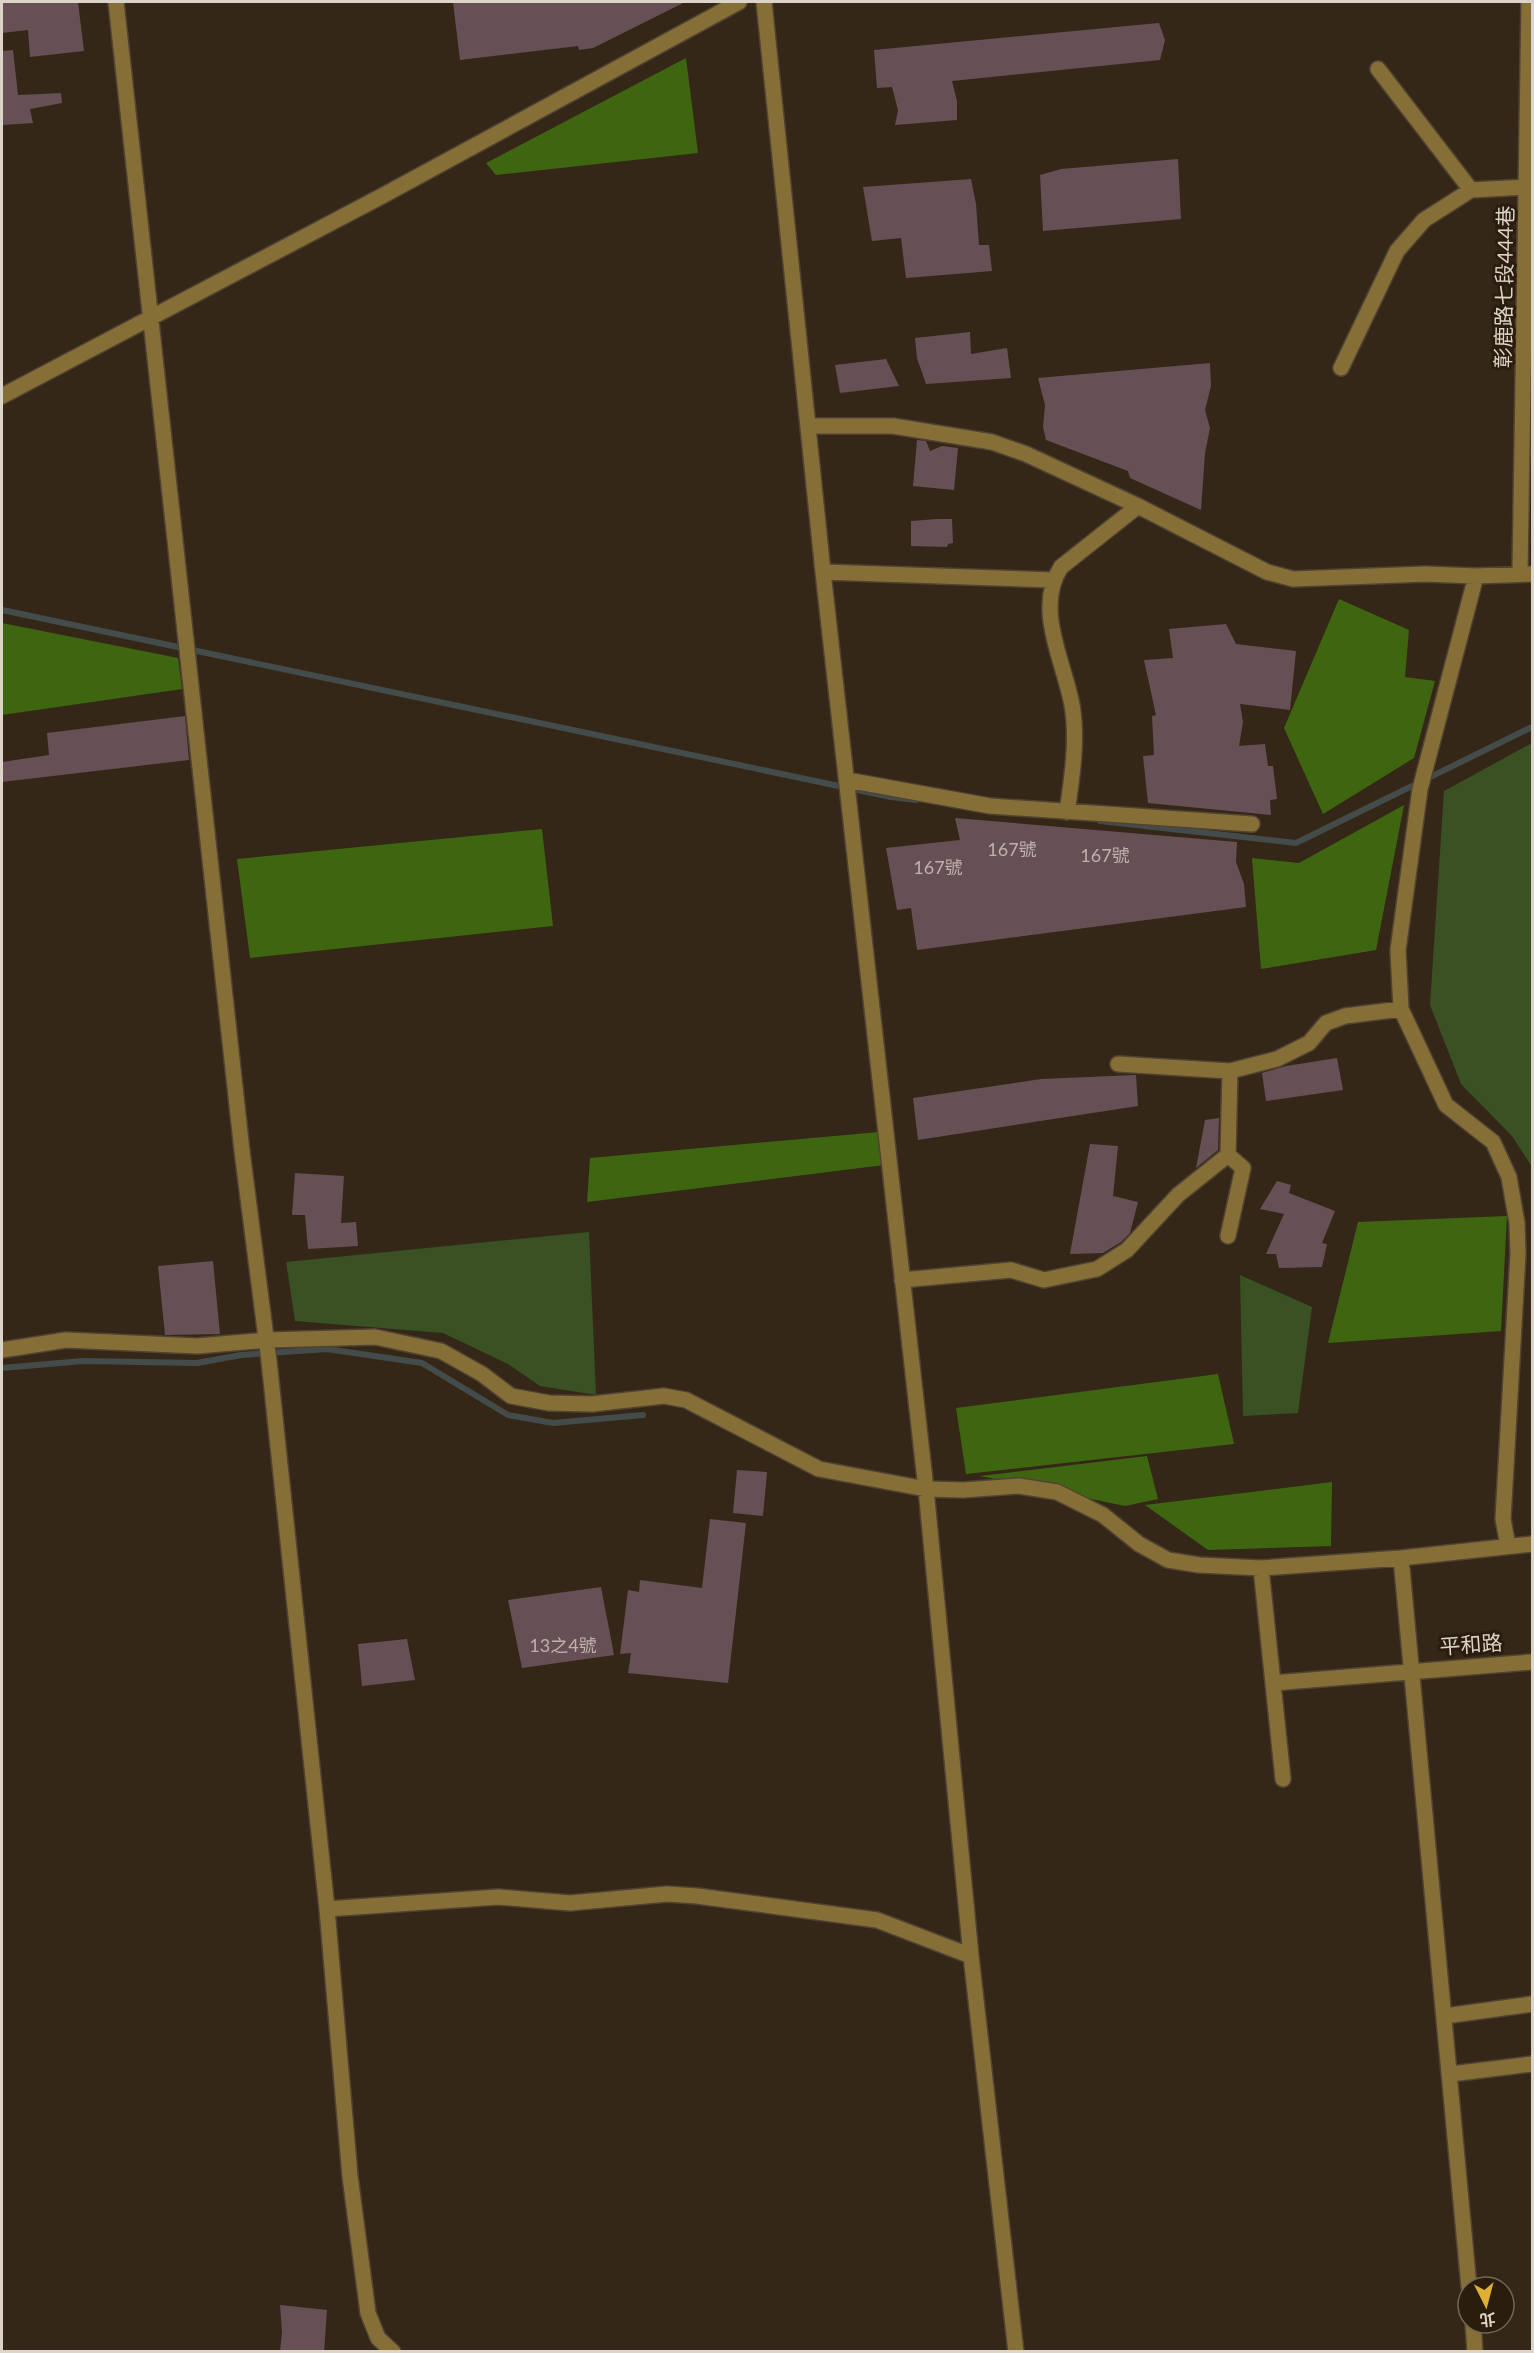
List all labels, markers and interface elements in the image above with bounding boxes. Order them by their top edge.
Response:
street label: 彰鹿路七段444巷 [1490,205,1517,368]
house number: 167號 [987,838,1037,860]
house number: 167號 [1080,844,1130,866]
house number: 167號 [913,856,963,878]
street label: 平和路 [1439,1629,1503,1658]
house number: 13之4號 [529,1634,597,1656]
north arrow [1456,2275,1516,2335]
text: 北 [1479,2310,1497,2331]

